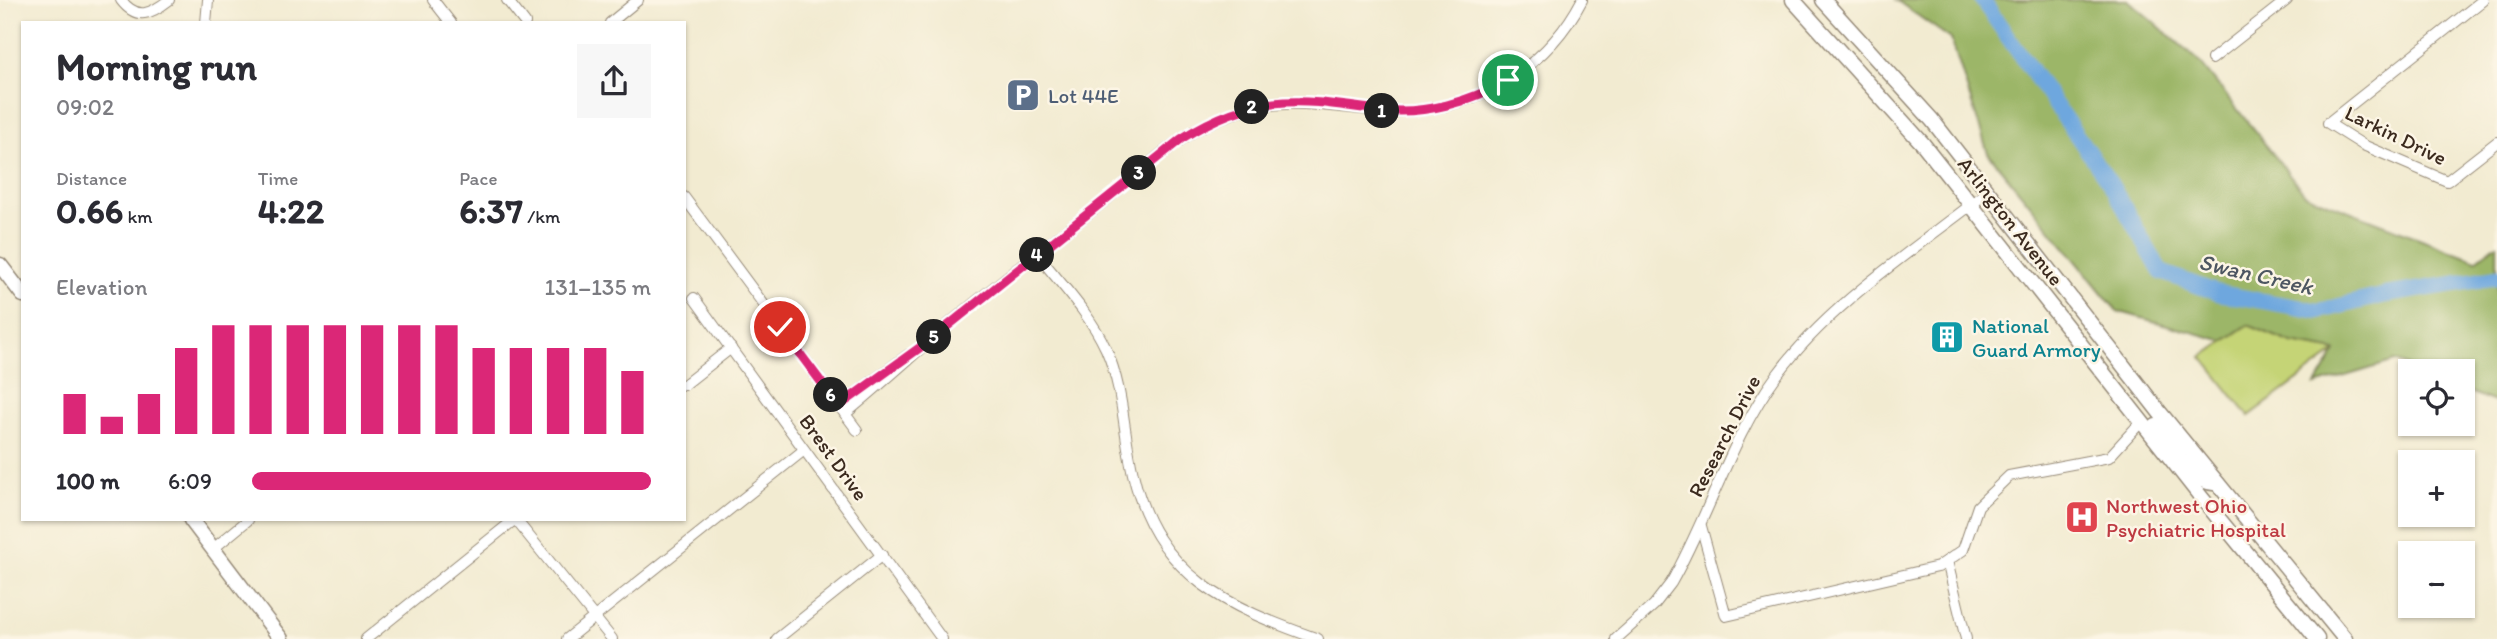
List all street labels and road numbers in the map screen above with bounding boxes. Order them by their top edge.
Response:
street label: Larkin Drive [2341,100,2451,170]
street label: Arlington Avenue [1953,152,2069,290]
street label: Research Drive [1683,371,1765,501]
street label: Brest Drive [794,409,874,505]

